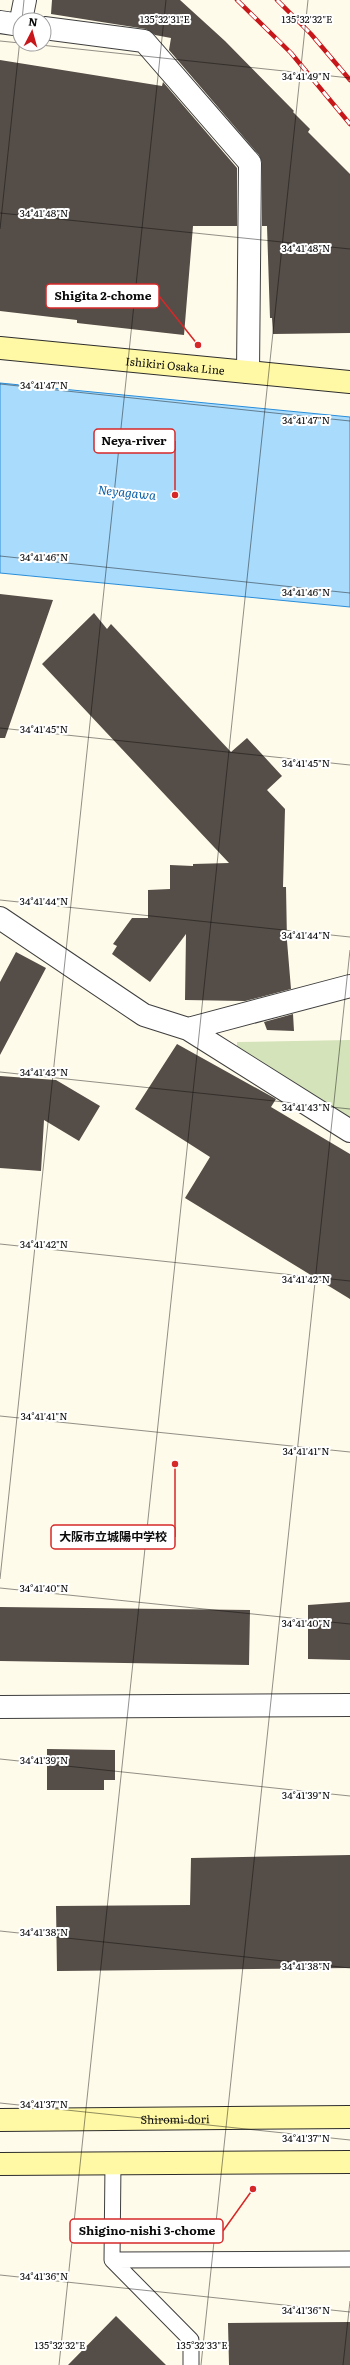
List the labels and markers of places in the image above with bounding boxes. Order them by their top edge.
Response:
callout: Shigita 2-chome [46,284,159,308]
callout: Neya-river [94,429,175,453]
callout: 大阪市立城陽中学校 [51,1525,175,1549]
callout: Shigino-nishi 3-chome [70,2219,223,2243]

